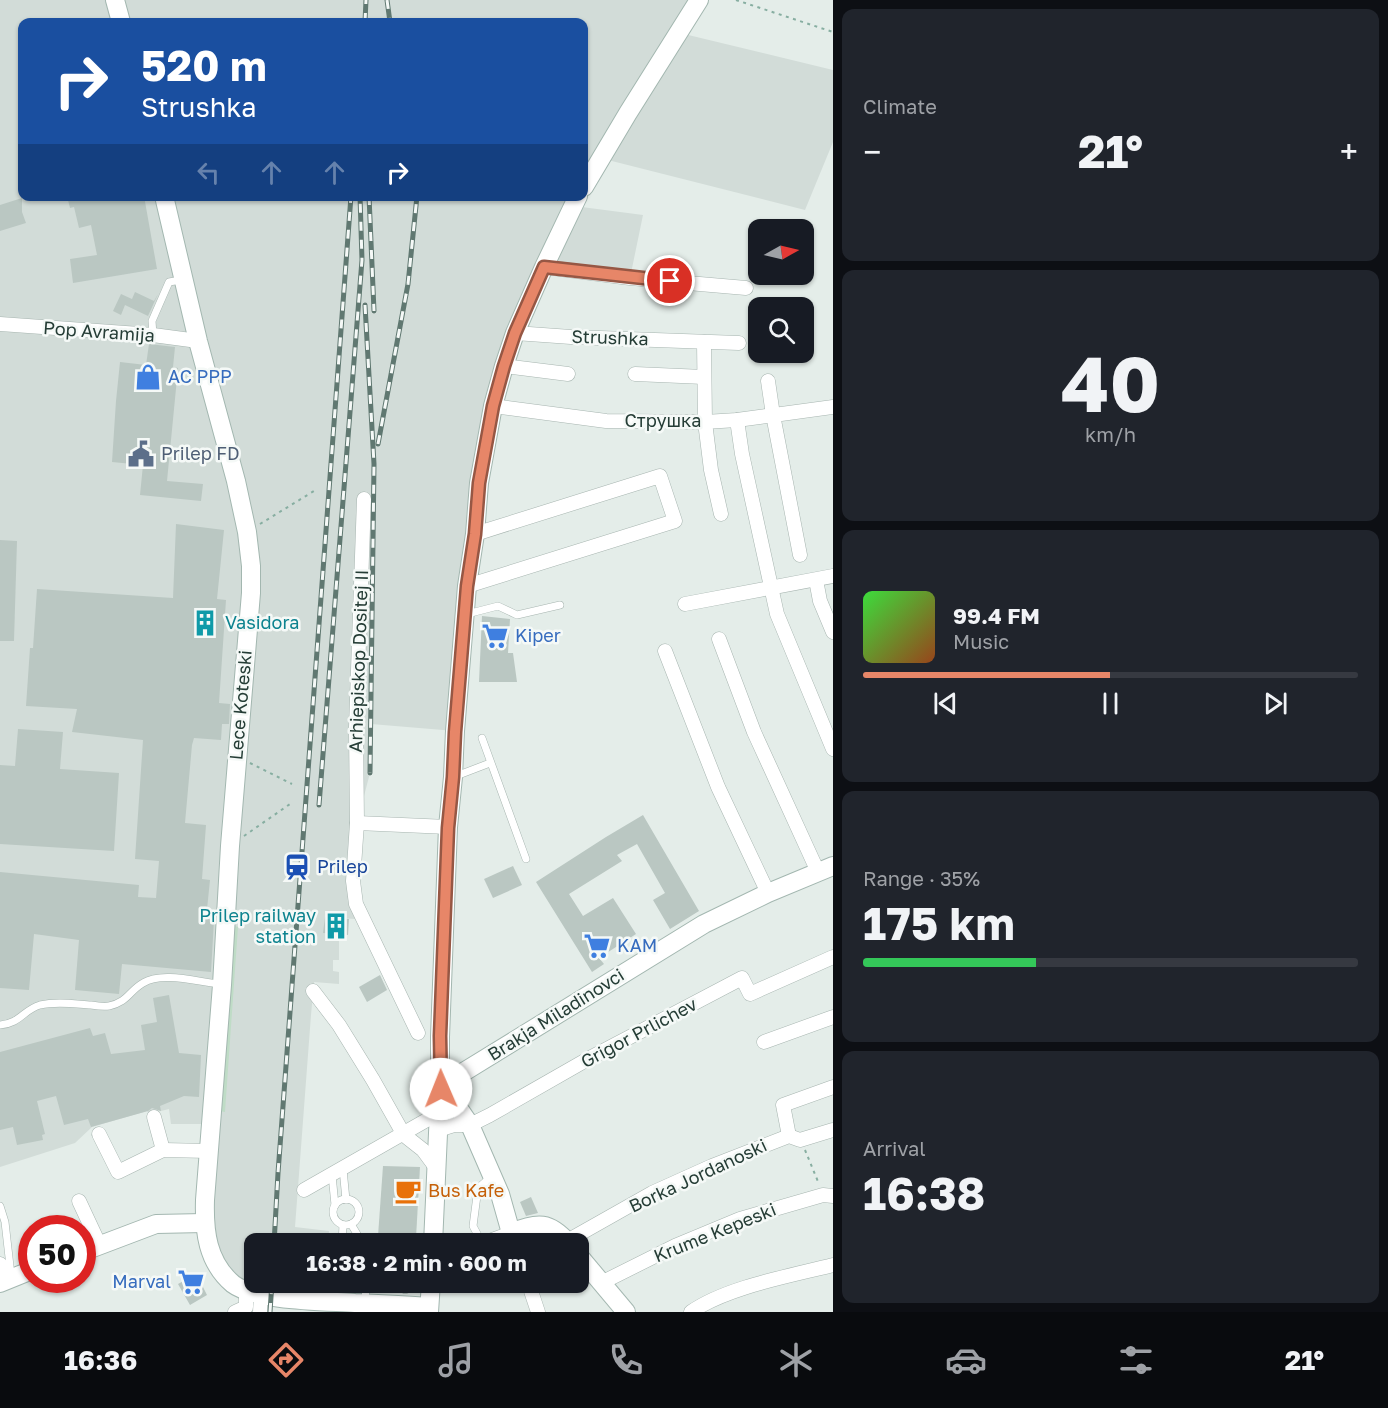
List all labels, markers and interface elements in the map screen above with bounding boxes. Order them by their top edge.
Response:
text: 520 m [141,40,267,90]
icon: right [42,42,120,120]
text: Strushka [141,91,257,123]
text: Climate [863,94,937,118]
text: 21° [1078,124,1143,178]
text: − [863,132,881,171]
text: + [1340,132,1358,171]
icon: left [192,156,225,189]
icon: ahead [255,156,288,189]
icon: ahead [318,156,351,189]
icon: right [381,156,414,189]
north arrow [748,219,814,285]
map controls [748,219,814,363]
pin [644,255,695,306]
icon: arrive [653,264,686,297]
button: search [748,297,814,363]
street label: Pop Avramija [43,316,156,346]
street label: Strushka [571,325,649,349]
text: 40 [1061,336,1160,429]
shop icon: АС РРР [133,362,163,392]
place label: АС РРР [168,365,232,387]
street label: Струшка [625,409,701,431]
text: km/h [1085,422,1136,446]
public building icon: Prilep FD [126,439,156,469]
place label: Prilep FD [161,442,240,464]
street label: Arhiepiskop Dositej II [344,569,372,753]
text: 99.4 FM [953,602,1040,629]
building icon: Vasidora [190,608,220,638]
place label: Vasidora [225,611,299,633]
supermarket icon: Kiper [480,621,510,651]
place label: Kiper [515,624,561,646]
text: Music [953,629,1009,653]
street label: Lece Koteski [224,649,256,761]
icon: previous [929,687,962,720]
icon: pause [1094,687,1127,720]
icon: next [1259,687,1292,720]
station icon: Prilep [282,852,312,882]
place label: Prilep [317,855,368,877]
text: Range · 35% [863,866,980,890]
text: 175 km [863,896,1015,950]
place label: Prilep railway station [199,904,316,947]
building icon: Prilep railway station [321,911,351,941]
supermarket icon: KAM [582,931,612,961]
place label: KAM [617,934,657,956]
street label: Brakja Miladinovci [483,963,628,1065]
street label: Grigor Prlichev [577,992,700,1072]
position arrow [409,1057,473,1121]
street label: Borka Jordanoski [625,1133,770,1217]
text: Arrival [863,1136,926,1160]
text: 16:38 [863,1166,985,1220]
cafe icon: Bus Kafe [393,1176,423,1206]
place label: Bus Kafe [428,1179,504,1201]
street label: Krume Kepeski [650,1198,779,1267]
speed limit sign: 50 [18,1215,96,1293]
text: 16:38 · 2 min · 600 m [306,1249,527,1276]
supermarket icon: Marval [176,1267,206,1297]
place label: Marval [112,1270,171,1292]
icon: directions [265,1339,307,1381]
icon: music [435,1339,477,1381]
icon: phone [605,1339,647,1381]
icon: climate [775,1339,817,1381]
icon: car [945,1339,987,1381]
icon: filters [1115,1339,1157,1381]
text: 16:36 [64,1344,137,1376]
text: 21° [1285,1344,1324,1376]

